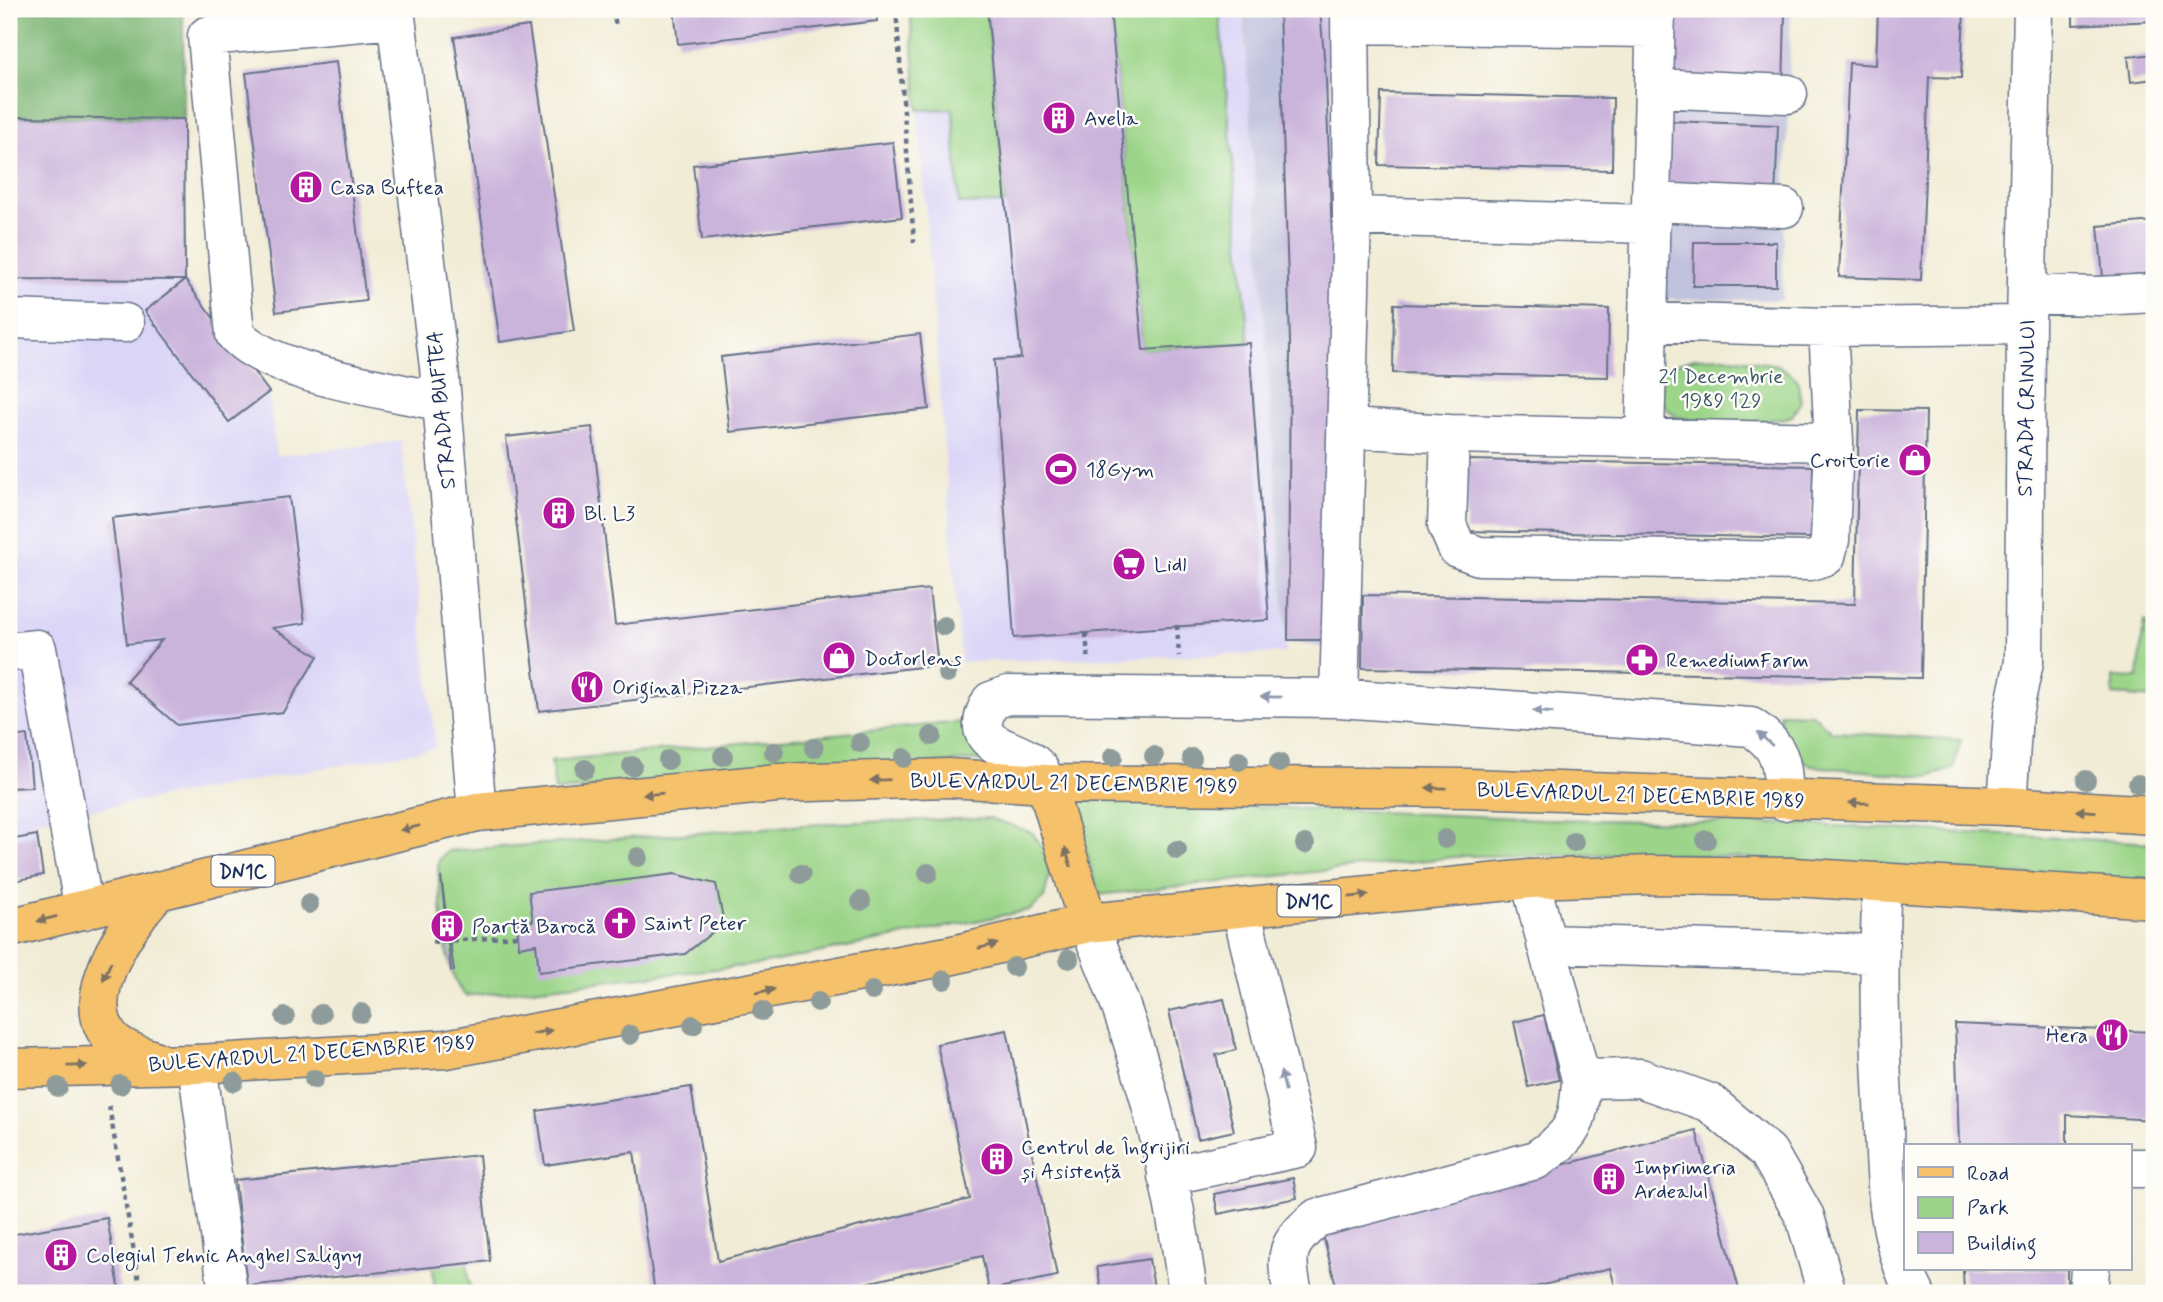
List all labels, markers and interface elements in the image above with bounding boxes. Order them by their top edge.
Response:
building icon: Avella [1040,99,1078,137]
place label: Avella [1084,105,1138,133]
building icon: Casa Buftea [287,168,325,206]
place label: Casa Buftea [330,174,444,202]
street label: STRADA CRINULUI [2011,319,2043,497]
street label: STRADA BUFTEA [421,330,463,490]
park label: 21 Decembrie 1989 129 [1659,363,1783,415]
shop icon: Croitorie [1896,441,1934,479]
place label: Croitorie [1810,447,1890,475]
sports icon: 18Gym [1042,450,1080,488]
place label: 18Gym [1086,456,1154,484]
building icon: Bl. L3 [540,494,578,532]
place label: Bl. L3 [584,500,635,528]
supermarket icon: Lidl [1110,545,1148,583]
place label: Lidl [1154,551,1186,579]
shop icon: Doctorlens [820,639,858,677]
pharmacy icon: RemediumFarm [1623,641,1661,679]
place label: Doctorlens [864,645,962,673]
place label: RemediumFarm [1666,647,1809,675]
restaurant icon: Original Pizza [568,668,606,706]
place label: Original Pizza [612,674,743,704]
one-way arrow [1260,691,1282,703]
one-way arrow [1531,706,1553,717]
one-way arrow [1756,731,1774,747]
street label: BULEVARDUL 21 DECEMBRIE 1989 [910,767,1238,801]
one-way arrow [869,774,891,786]
street label: BULEVARDUL 21 DECEMBRIE 1989 [1477,776,1805,816]
one-way arrow [1424,782,1446,794]
one-way arrow [642,789,664,800]
one-way arrow [1848,797,1870,809]
one-way arrow [2075,805,2097,816]
one-way arrow [399,823,421,834]
one-way arrow [1063,847,1073,868]
road number: DN1C [212,856,274,886]
road number: DN1C [1278,886,1340,917]
one-way arrow [1348,890,1370,901]
church icon: Saint Peter [601,904,639,942]
building icon: Poartă Barocă [428,907,466,945]
place label: Saint Peter [644,910,746,938]
place label: Poartă Barocă [472,913,597,941]
one-way arrow [36,914,58,925]
one-way arrow [977,940,999,951]
one-way arrow [101,961,113,981]
one-way arrow [754,985,776,996]
restaurant icon: Hera [2093,1016,2131,1054]
place label: Hera [2046,1022,2088,1050]
one-way arrow [531,1027,553,1038]
street label: BULEVARDUL 21 DECEMBRIE 1989 [147,1029,477,1079]
one-way arrow [66,1060,88,1072]
one-way arrow [1277,1070,1288,1092]
place label: Centrul de Îngrijiri și Asistență [1021,1134,1190,1186]
building icon: Centrul de Îngrijiri și Asistență [978,1140,1016,1178]
legend [1904,1144,2132,1270]
place label: Imprimeria Ardealul [1634,1154,1736,1206]
building icon: Imprimeria Ardealul [1590,1160,1628,1198]
text: Road [1967,1160,2009,1188]
text: Park [1967,1194,2009,1222]
text: Building [1967,1230,2037,1260]
building icon: Colegiul Tehnic Anghel Saligny [42,1236,80,1274]
place label: Colegiul Tehnic Anghel Saligny [86,1242,362,1271]

